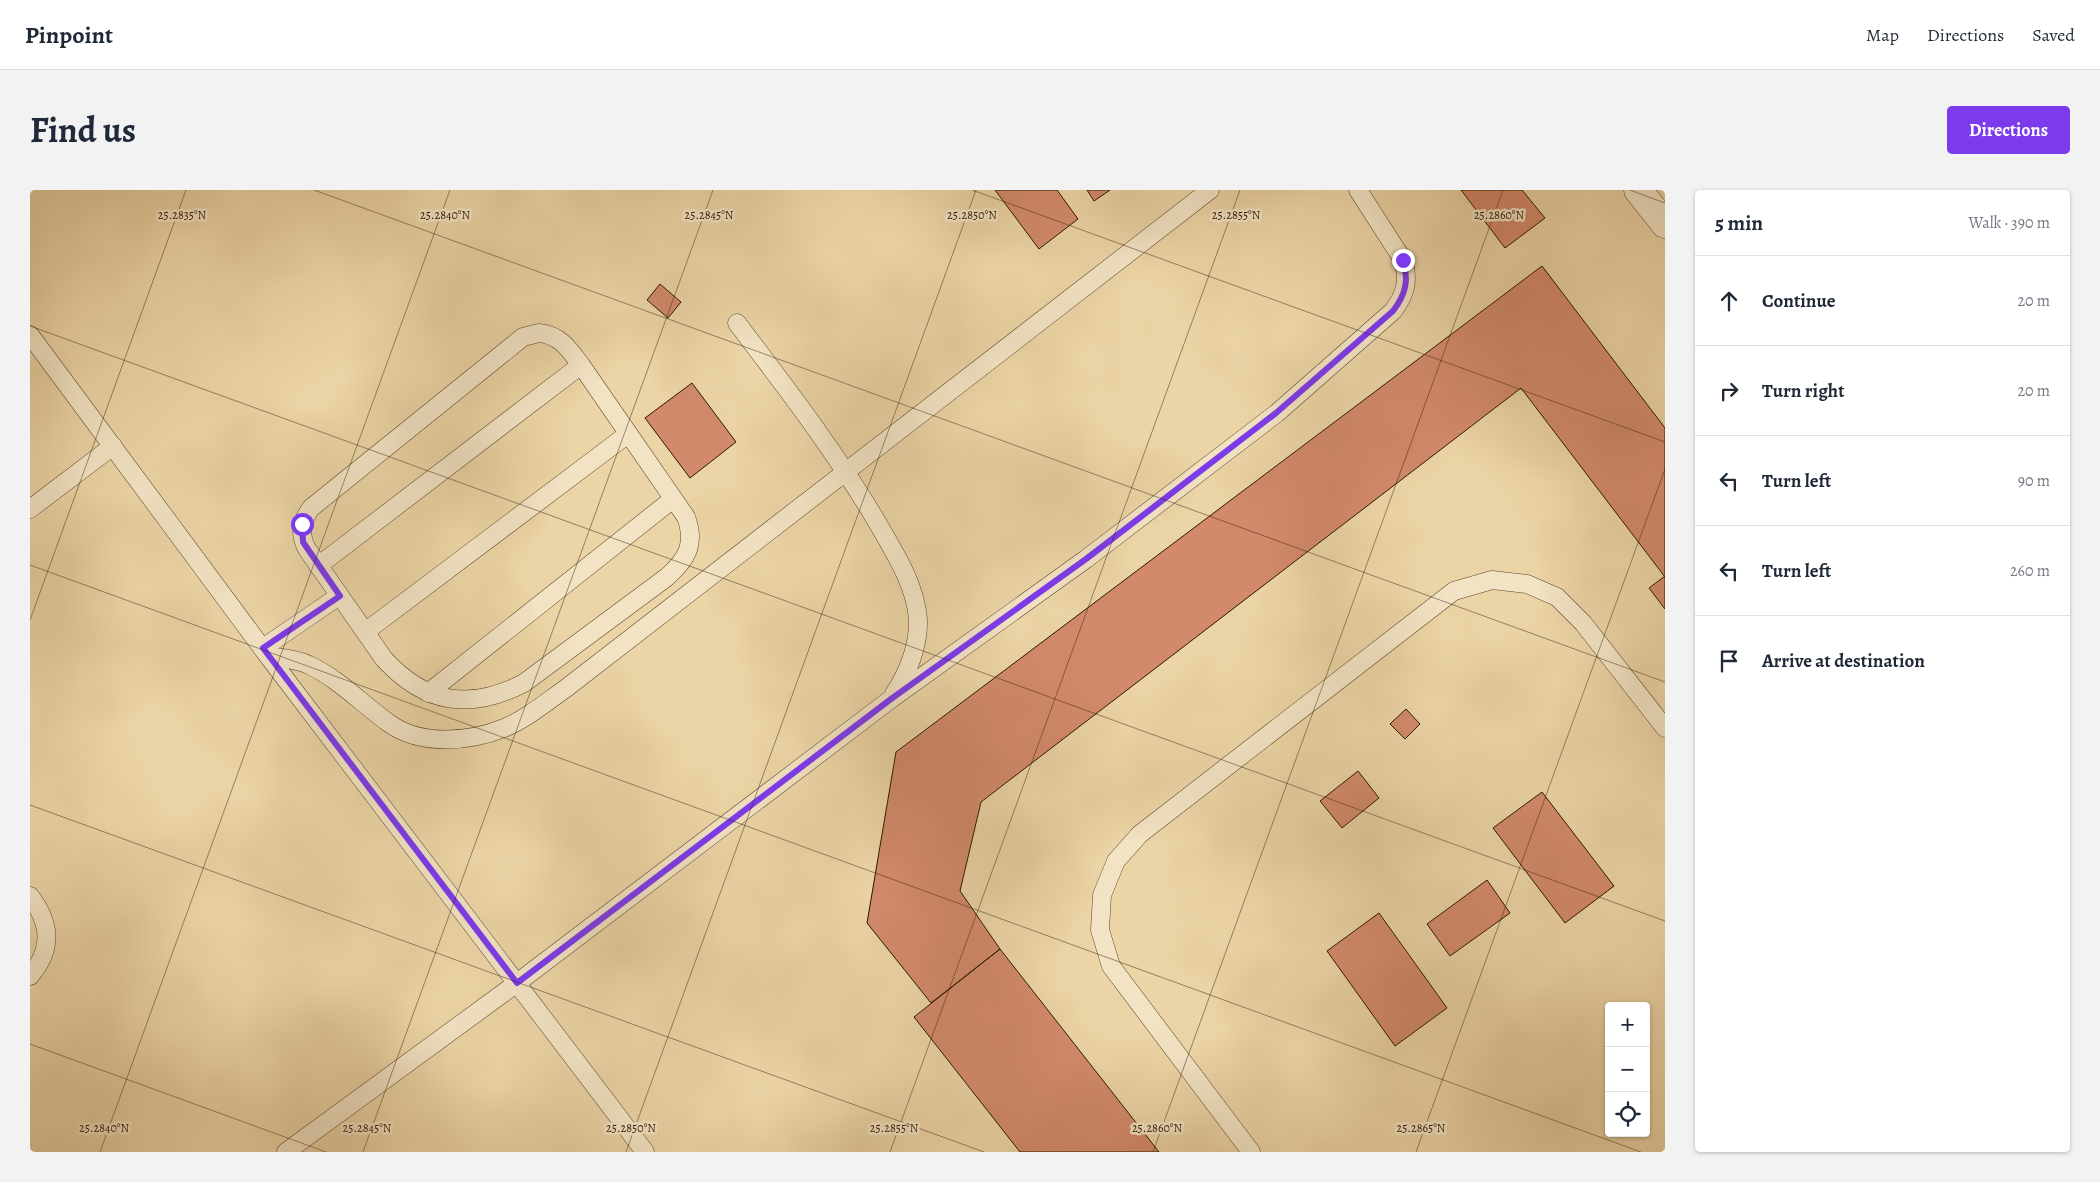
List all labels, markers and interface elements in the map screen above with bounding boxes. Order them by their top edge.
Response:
text: Pinpoint [25,19,113,51]
text: Map [1866,23,1899,47]
text: Directions [1927,23,2004,47]
text: Saved [2032,23,2075,47]
text: Find us [30,106,136,154]
button: Directions [1947,106,2070,154]
text: 25.2835°N [158,207,207,223]
text: 25.2840°N [420,207,470,223]
text: 25.2845°N [685,207,734,223]
text: 25.2850°N [947,207,997,223]
text: 25.2855°N [1212,207,1261,223]
text: 25.2860°N [1474,207,1524,223]
text: 5 min [1715,209,1763,237]
text: Walk · 390 m [1969,212,2050,234]
route end [1392,249,1415,272]
icon: ahead [1715,287,1743,315]
text: Continue [1762,288,1836,314]
text: 20 m [2017,290,2050,312]
icon: right [1715,377,1743,405]
text: Turn right [1762,378,1844,404]
text: 20 m [2017,380,2050,402]
icon: left [1715,467,1743,495]
text: Turn left [1762,468,1831,494]
text: 90 m [2018,470,2050,492]
route start [291,513,314,536]
icon: left [1715,557,1743,585]
text: Turn left [1762,558,1831,584]
text: 260 m [2010,560,2050,582]
icon: arrive [1715,647,1743,675]
text: Arrive at destination [1762,648,1925,674]
map controls [1605,1002,1650,1137]
button: + [1605,1002,1650,1047]
button: − [1605,1047,1650,1092]
button: locate [1605,1092,1650,1137]
text: 25.2840°N [79,1120,129,1136]
text: 25.2845°N [343,1120,392,1136]
text: 25.2850°N [606,1120,656,1136]
text: 25.2855°N [870,1120,919,1136]
text: 25.2860°N [1132,1120,1182,1136]
text: 25.2865°N [1397,1120,1446,1136]

